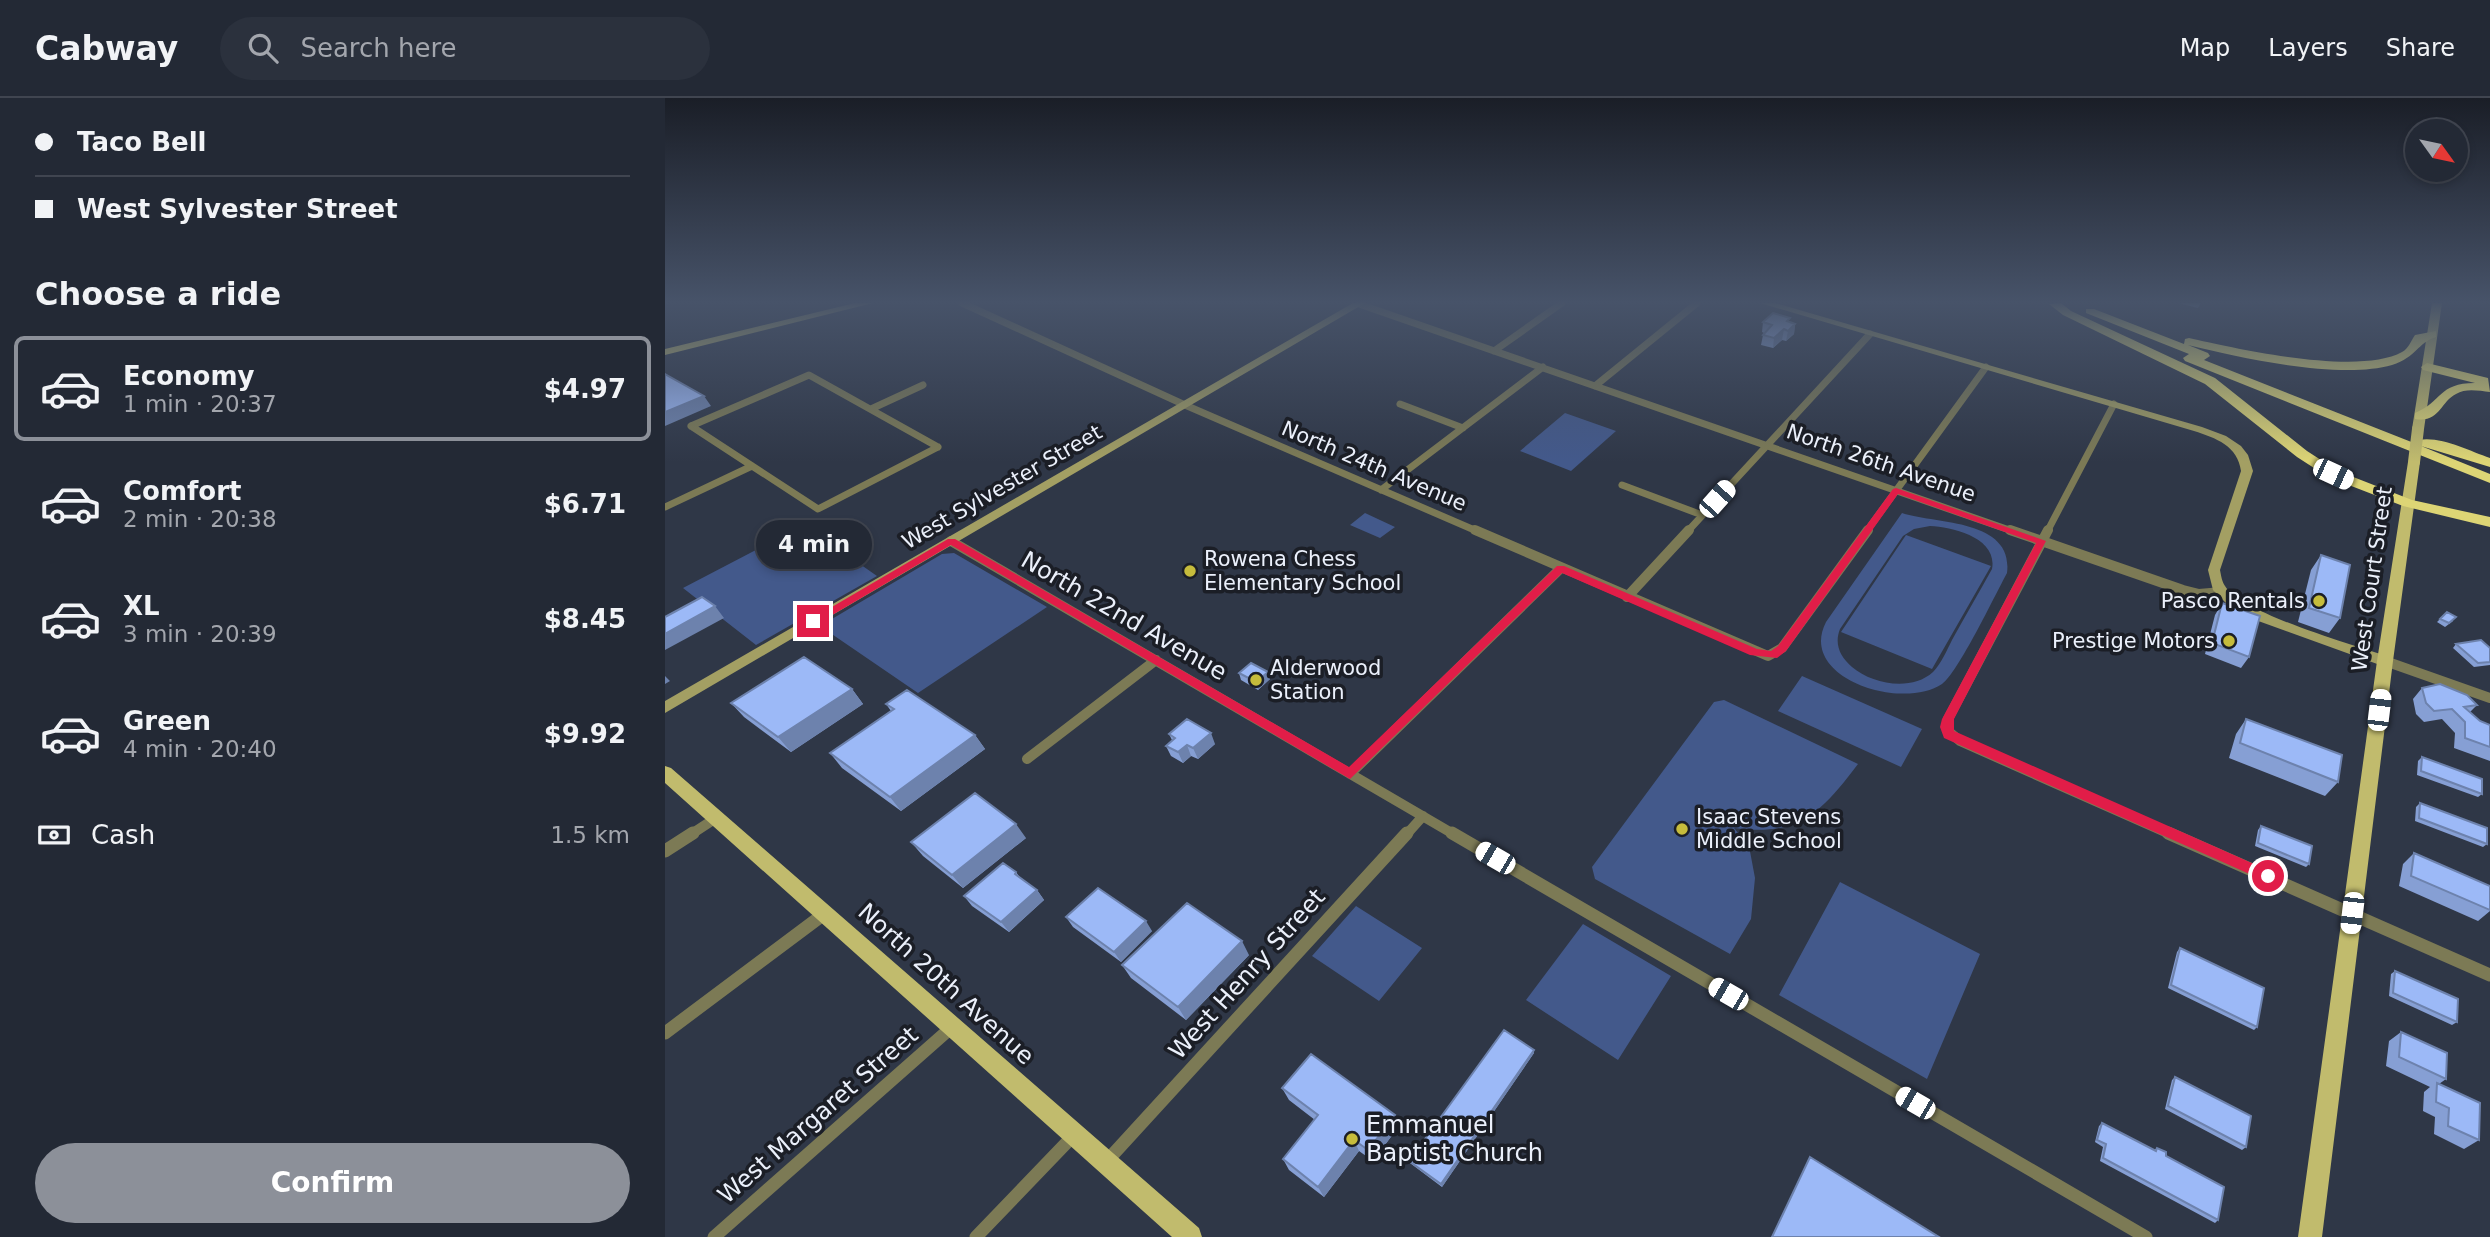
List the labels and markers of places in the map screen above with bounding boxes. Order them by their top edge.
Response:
place label: Rowena Chess Elementary School [1204,547,1401,595]
marker: Rowena Chess Elementary School [1182,563,1198,579]
place label: Pasco Rentals [2161,589,2305,613]
marker: Pasco Rentals [2311,593,2327,609]
place label: Prestige Motors [2052,629,2215,653]
marker: Prestige Motors [2221,633,2237,649]
place label: Alderwood Station [1270,656,1381,704]
marker: Alderwood Station [1248,672,1264,688]
place label: Isaac Stevens Middle School [1696,805,1842,853]
marker: Isaac Stevens Middle School [1674,821,1690,837]
place label: Emmanuel Baptist Church [1366,1111,1543,1167]
marker: Emmanuel Baptist Church [1344,1131,1360,1147]

